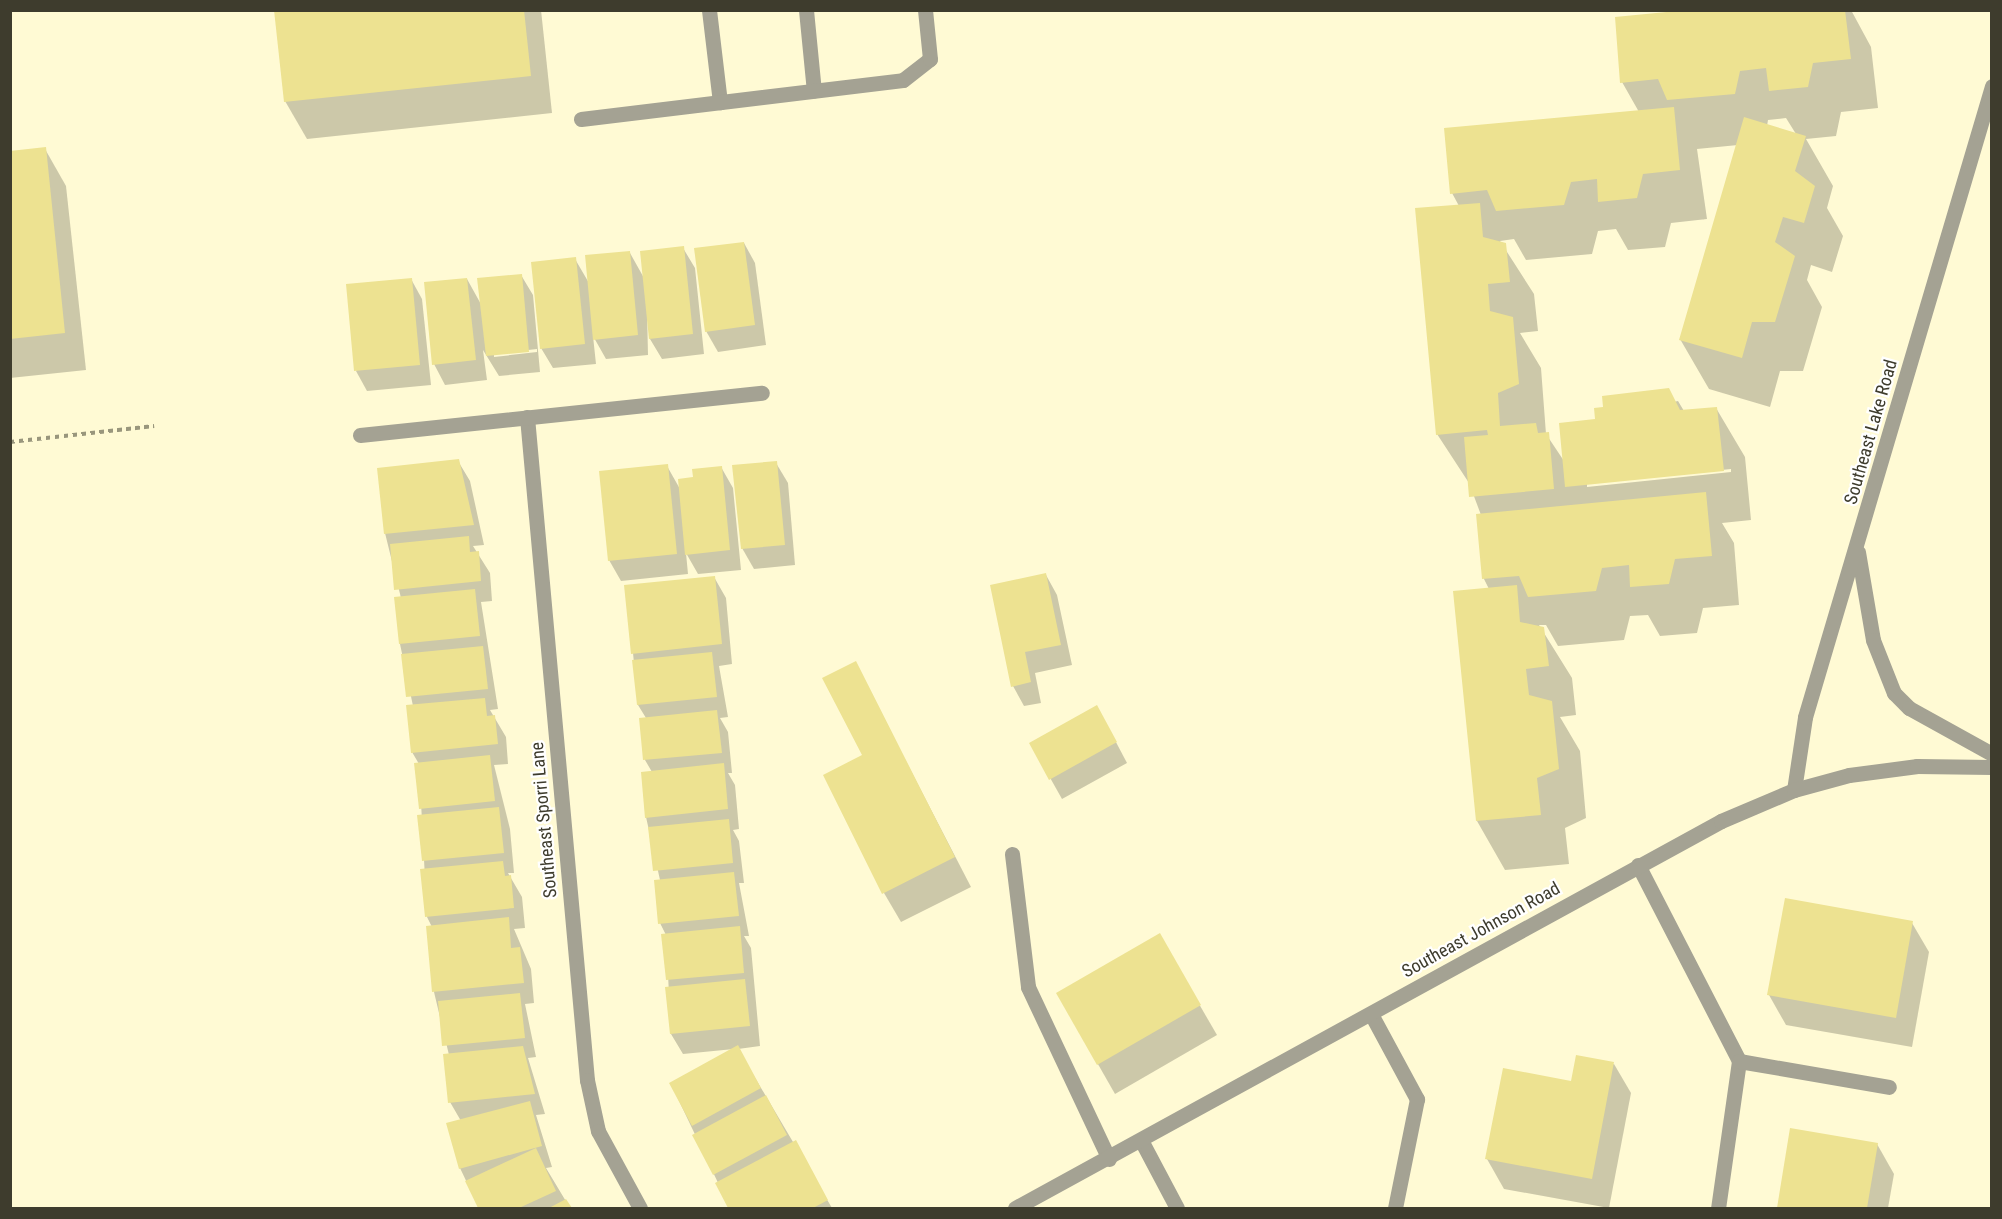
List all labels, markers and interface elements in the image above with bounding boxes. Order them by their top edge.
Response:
street label: Southeast Lake Road [1840,357,1902,507]
street label: Southeast Sporri Lane [526,741,562,899]
street label: Southeast Johnson Road [1398,878,1564,982]

